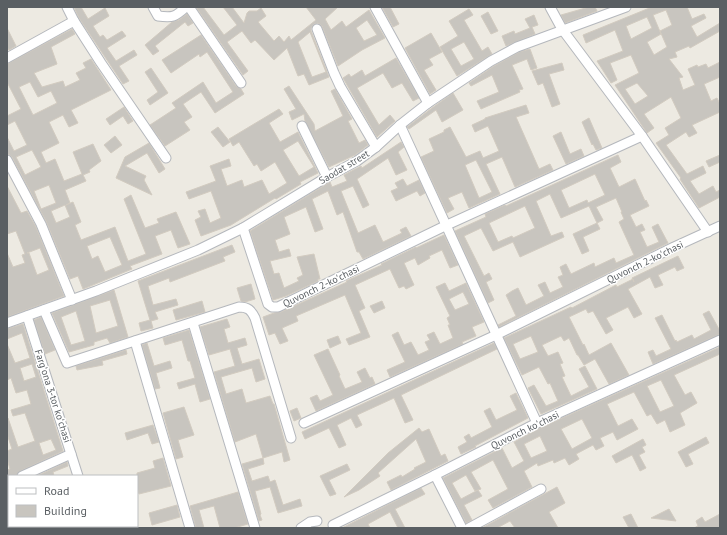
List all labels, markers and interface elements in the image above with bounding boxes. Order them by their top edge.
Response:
street label: Saodat street [316,147,372,187]
street label: Quvonch 2-koʻchasi [605,238,685,286]
street label: Quvonch 2-koʻchasi [281,262,361,310]
street label: Fargʻona 3-tor koʻchasi [32,348,74,444]
street label: Quvonch koʻchasi [489,408,561,452]
legend [8,475,138,527]
text: Road [44,483,69,498]
text: Building [44,503,87,518]

